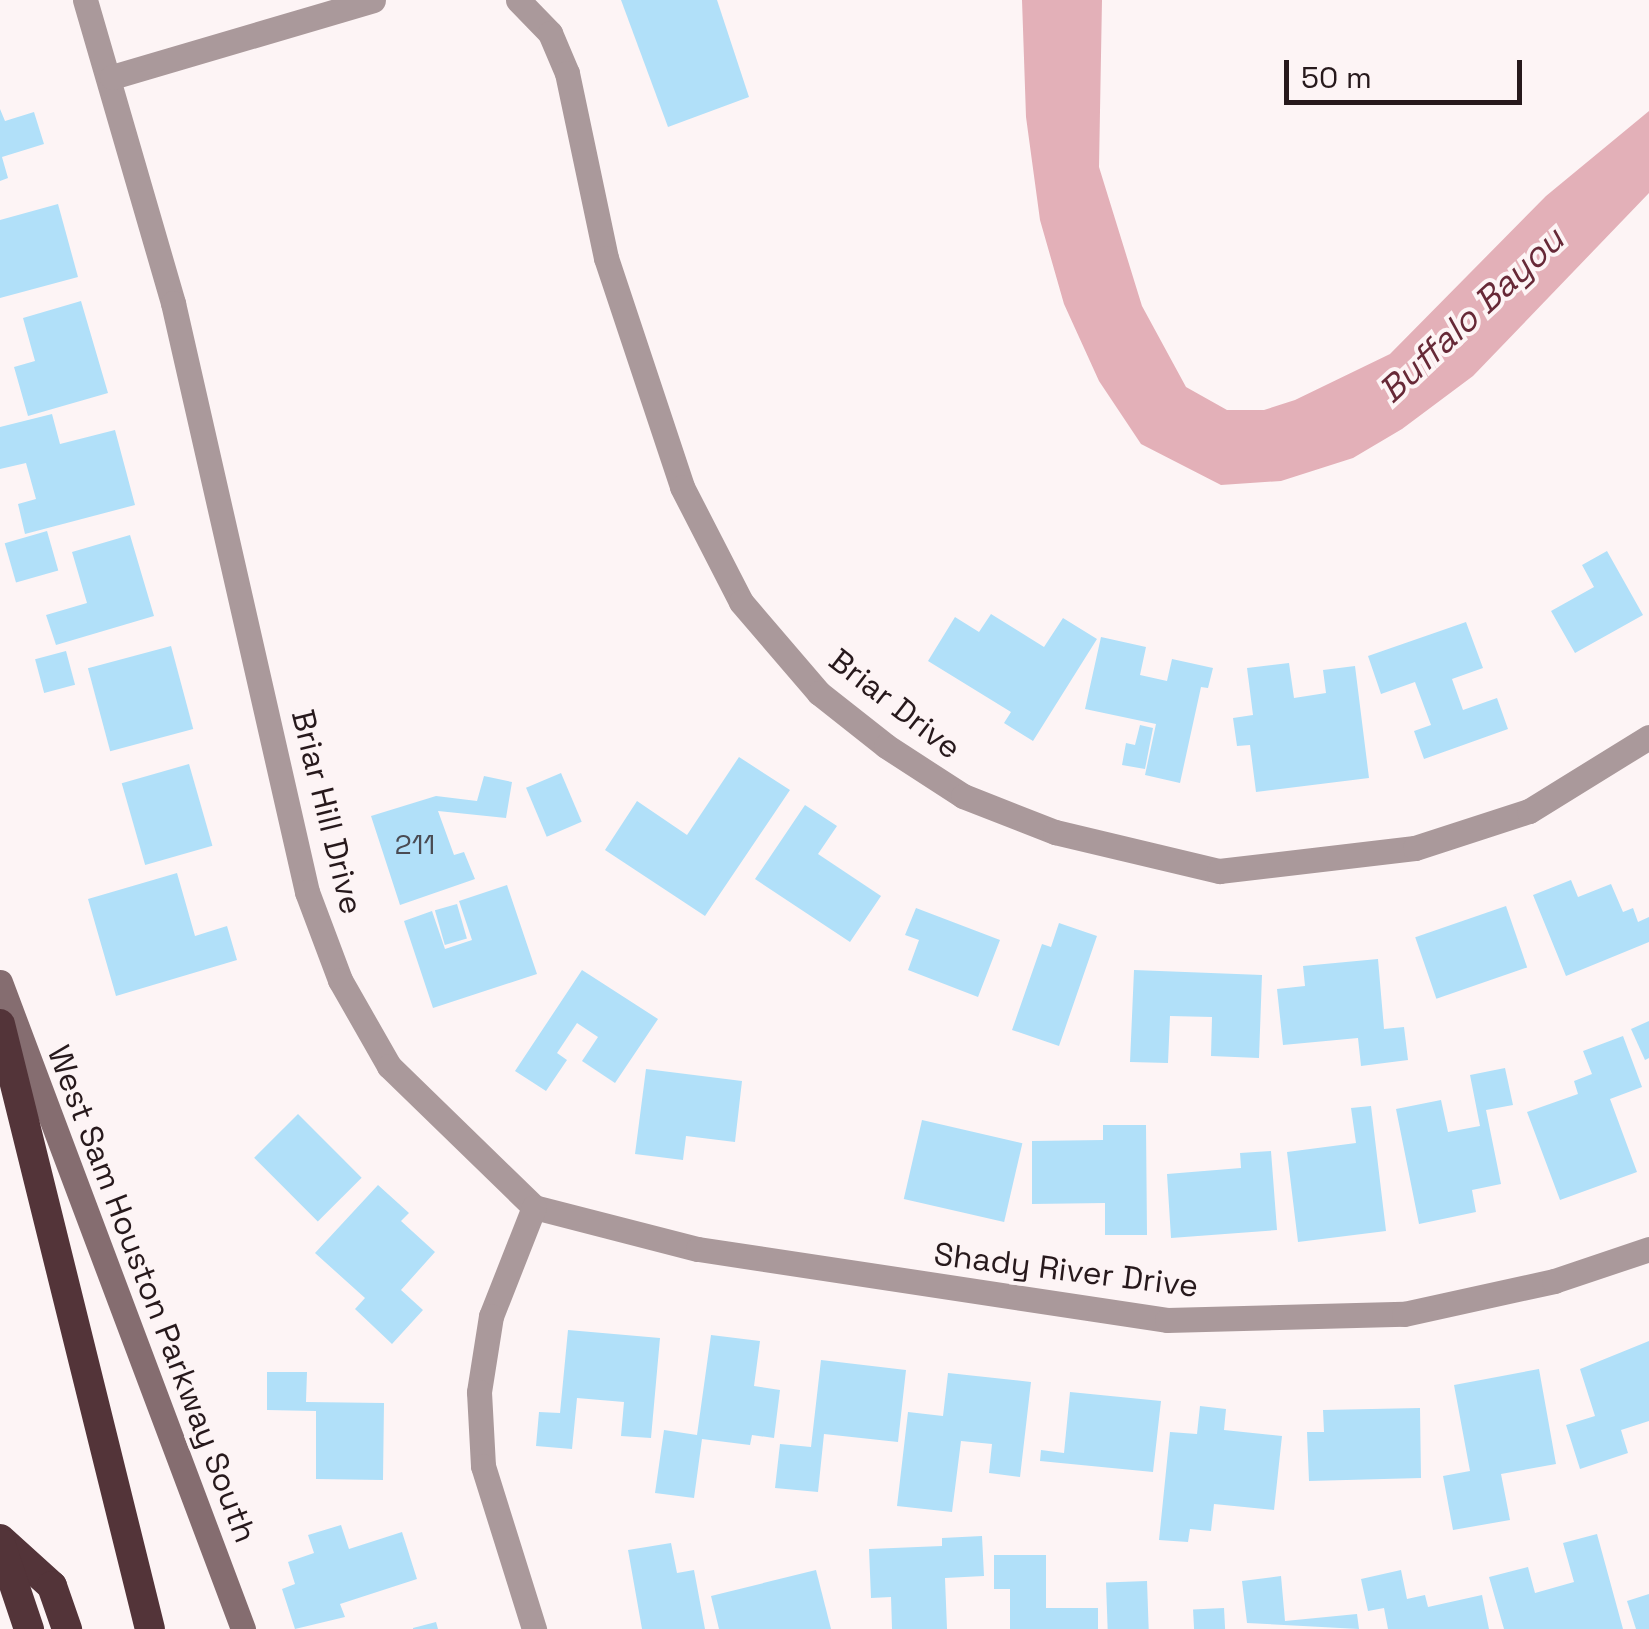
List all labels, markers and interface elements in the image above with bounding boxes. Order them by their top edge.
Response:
scale bar [1289,40,1526,102]
text: 50 m [1301,58,1372,97]
water label: Buffalo Bayou [1370,219,1572,411]
street label: Briar Drive [822,641,968,767]
street label: Briar Hill Drive [283,706,371,918]
house number: 211 [395,827,435,861]
street label: West Sam Houston Parkway South [39,1040,265,1548]
street label: Shady River Drive [932,1235,1200,1305]

